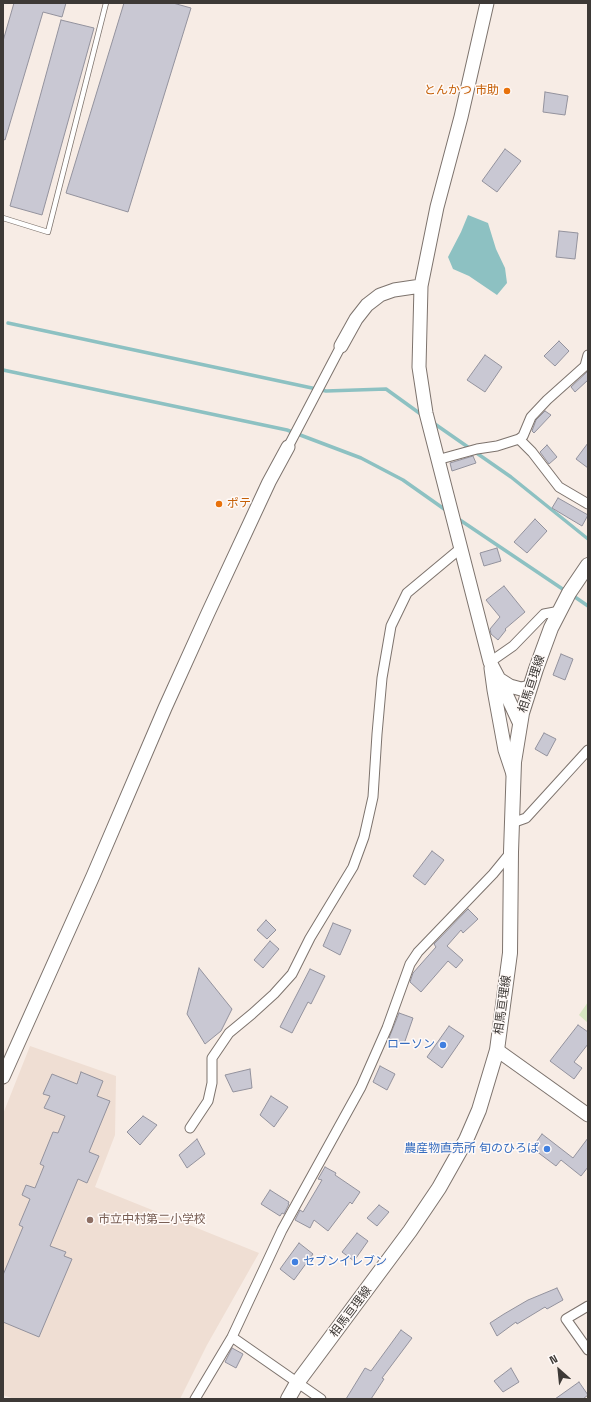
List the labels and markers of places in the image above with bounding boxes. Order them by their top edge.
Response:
place label: とんかつ 市助 [424,84,499,98]
marker: とんかつ 市助 [502,86,512,96]
place label: ポテ [227,497,251,511]
marker: ポテ [214,499,224,509]
place label: ローソン [387,1038,435,1052]
marker: ローソン [438,1040,448,1050]
place label: 農産物直売所 旬のひろば [404,1142,539,1156]
marker: 農産物直売所 旬のひろば [542,1144,552,1154]
place label: 市立中村第二小学校 [98,1213,206,1227]
marker: 市立中村第二小学校 [85,1215,95,1225]
place label: セブンイレブン [303,1255,387,1269]
marker: セブンイレブン [290,1257,300,1267]

